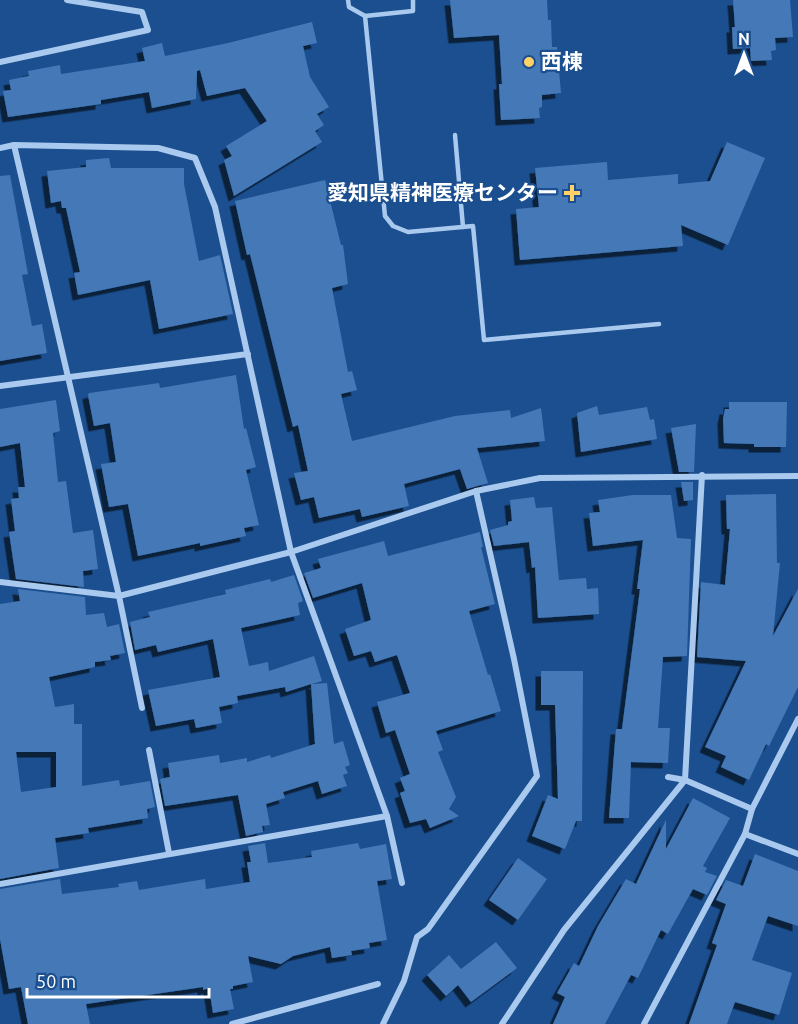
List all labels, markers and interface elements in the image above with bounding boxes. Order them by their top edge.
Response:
north arrow [714,24,774,84]
text: N [738,30,750,48]
place label: 西棟 [541,49,583,73]
marker: 西棟 [522,55,536,69]
place label: 愛知県精神医療センター [327,180,558,204]
marker: 愛知県精神医療センター [563,184,581,202]
scale bar [27,961,208,999]
text: 50 m [36,971,76,991]

